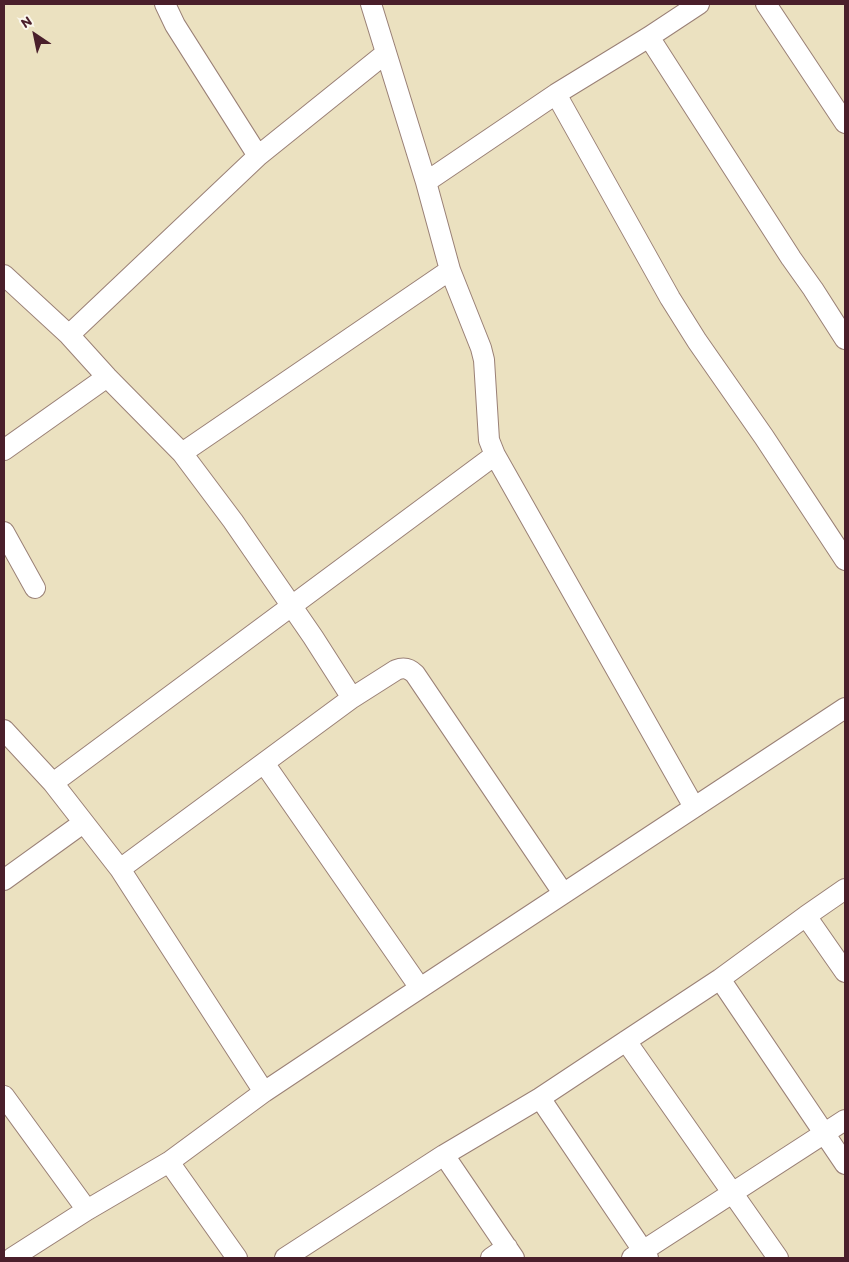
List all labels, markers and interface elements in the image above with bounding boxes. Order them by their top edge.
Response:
north arrow [10,10,60,60]
text: N [18,12,35,32]

